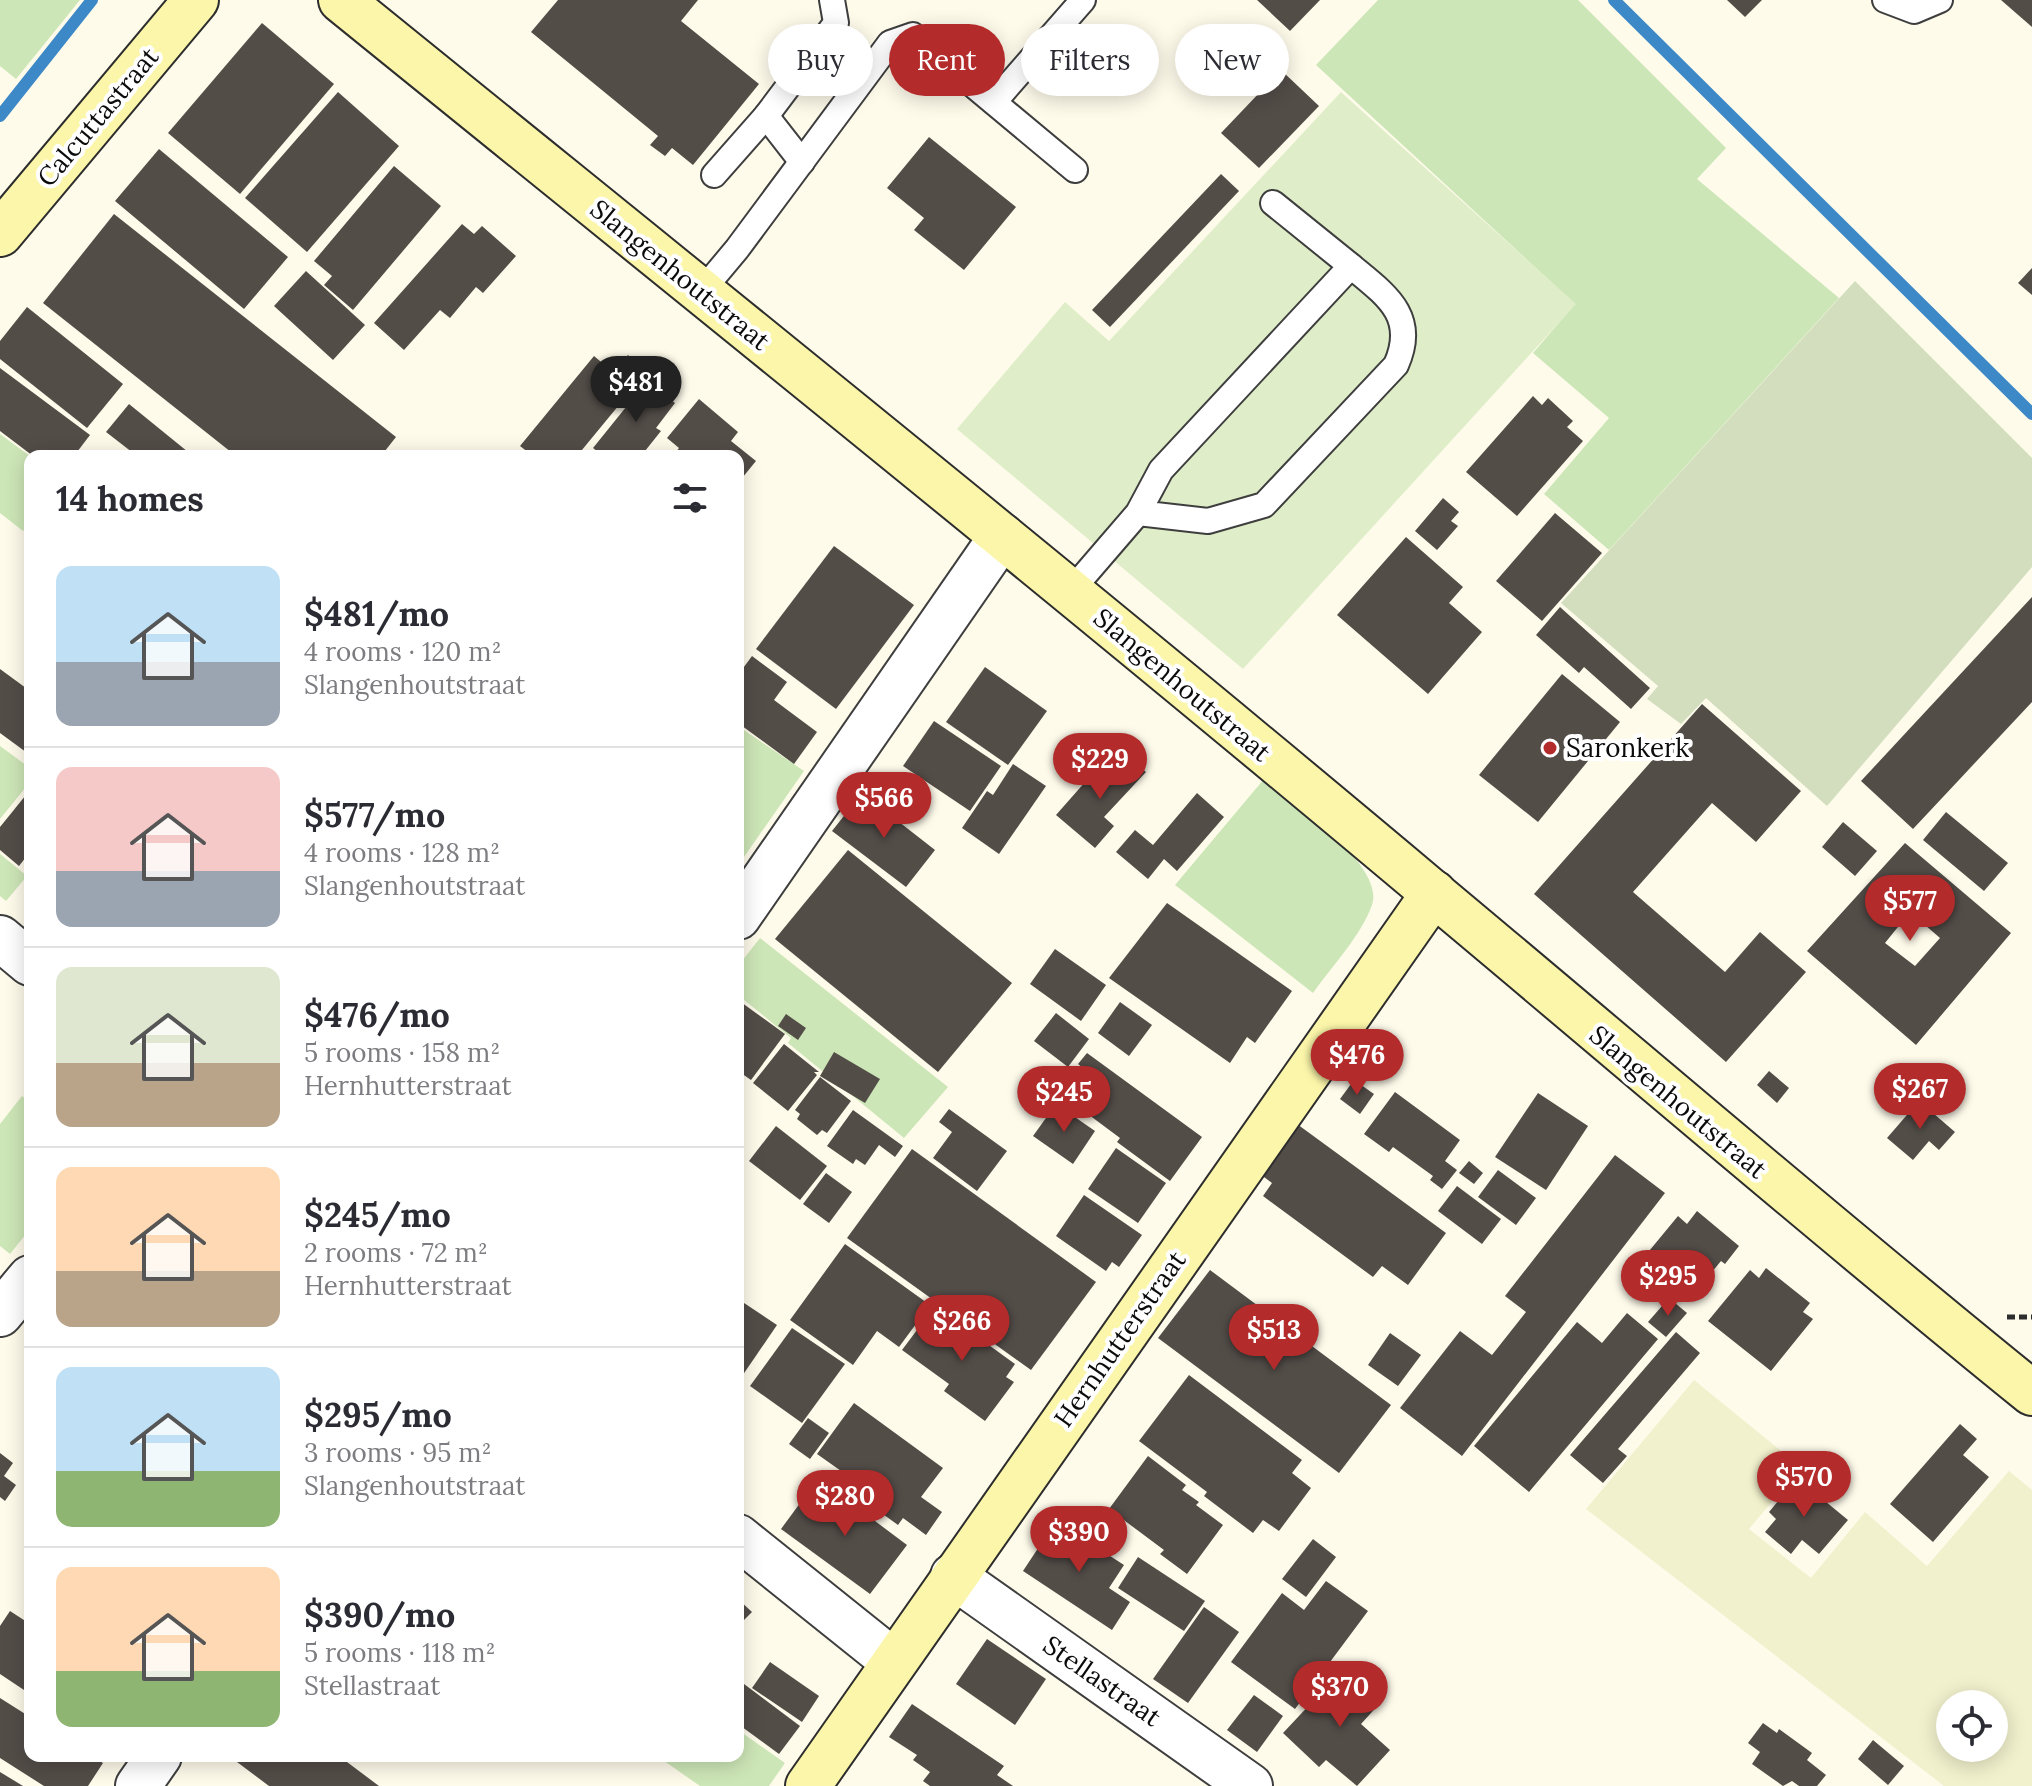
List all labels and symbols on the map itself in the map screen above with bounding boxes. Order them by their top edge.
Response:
street label: Calcuttastraat [30,40,165,193]
street label: Slangenhoutstraat [584,192,777,357]
pin: $481 [589,356,683,424]
street label: Slangenhoutstraat [1087,601,1278,768]
place label: Saronkerk [1566,731,1689,764]
pin: $229 [1053,733,1147,801]
marker: Saronkerk [1541,739,1559,757]
pin: $566 [837,772,931,840]
pin: $577 [1863,875,1957,943]
street label: Slangenhoutstraat [1583,1018,1774,1185]
pin: $476 [1310,1029,1404,1097]
pin: $267 [1873,1063,1967,1131]
pin: $245 [1017,1066,1111,1134]
street label: Hernhutterstraat [1047,1244,1193,1433]
pin: $295 [1621,1250,1715,1318]
pin: $266 [915,1295,1009,1363]
pin: $513 [1227,1304,1321,1372]
pin: $570 [1757,1451,1851,1519]
pin: $280 [798,1470,892,1538]
pin: $390 [1032,1506,1126,1574]
street label: Stellastraat [1037,1628,1168,1733]
pin: $370 [1293,1661,1387,1729]

